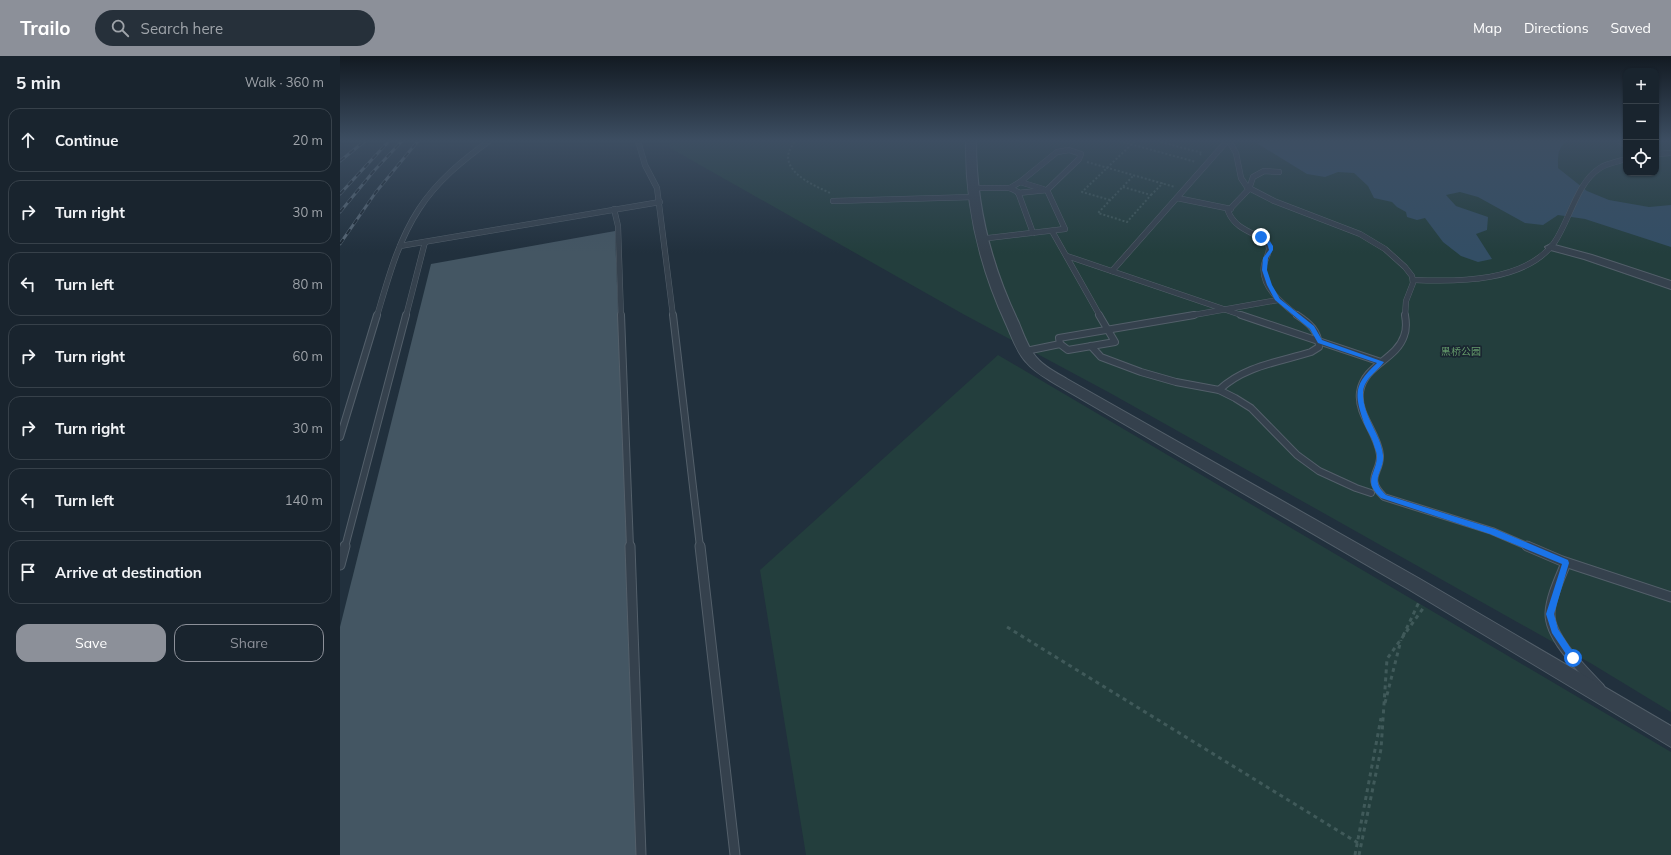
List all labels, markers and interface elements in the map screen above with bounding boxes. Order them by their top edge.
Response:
search box [95,10,375,46]
text: Trailo [20,16,71,40]
icon: search [109,17,131,39]
text: Search here [141,19,223,38]
text: Map [1473,19,1502,37]
text: Directions [1524,19,1589,37]
text: Saved [1611,19,1651,37]
map controls [1623,68,1659,176]
button: + [1623,68,1659,104]
text: 5 min [16,72,61,93]
text: Walk · 360 m [245,74,324,90]
button: − [1623,104,1659,140]
icon: ahead [17,129,39,151]
text: Continue [55,131,118,150]
text: 20 m [293,132,323,148]
button: locate [1623,140,1659,176]
icon: right [17,201,39,223]
text: Turn right [55,203,125,222]
text: 30 m [293,204,323,220]
route end [1252,228,1270,246]
icon: left [17,273,39,295]
text: Turn left [55,275,114,294]
text: 80 m [293,276,323,292]
icon: right [17,345,39,367]
park label: 黑桥公园 [1441,345,1481,358]
text: Turn right [55,347,125,366]
text: 60 m [293,348,323,364]
icon: right [17,417,39,439]
text: Turn right [55,419,125,438]
text: 30 m [293,420,323,436]
icon: left [17,489,39,511]
text: Turn left [55,491,114,510]
text: 140 m [285,492,323,508]
icon: arrive [17,561,39,583]
text: Arrive at destination [55,563,202,582]
button: Save [16,624,166,662]
button: Share [174,624,324,662]
route start [1564,649,1582,667]

